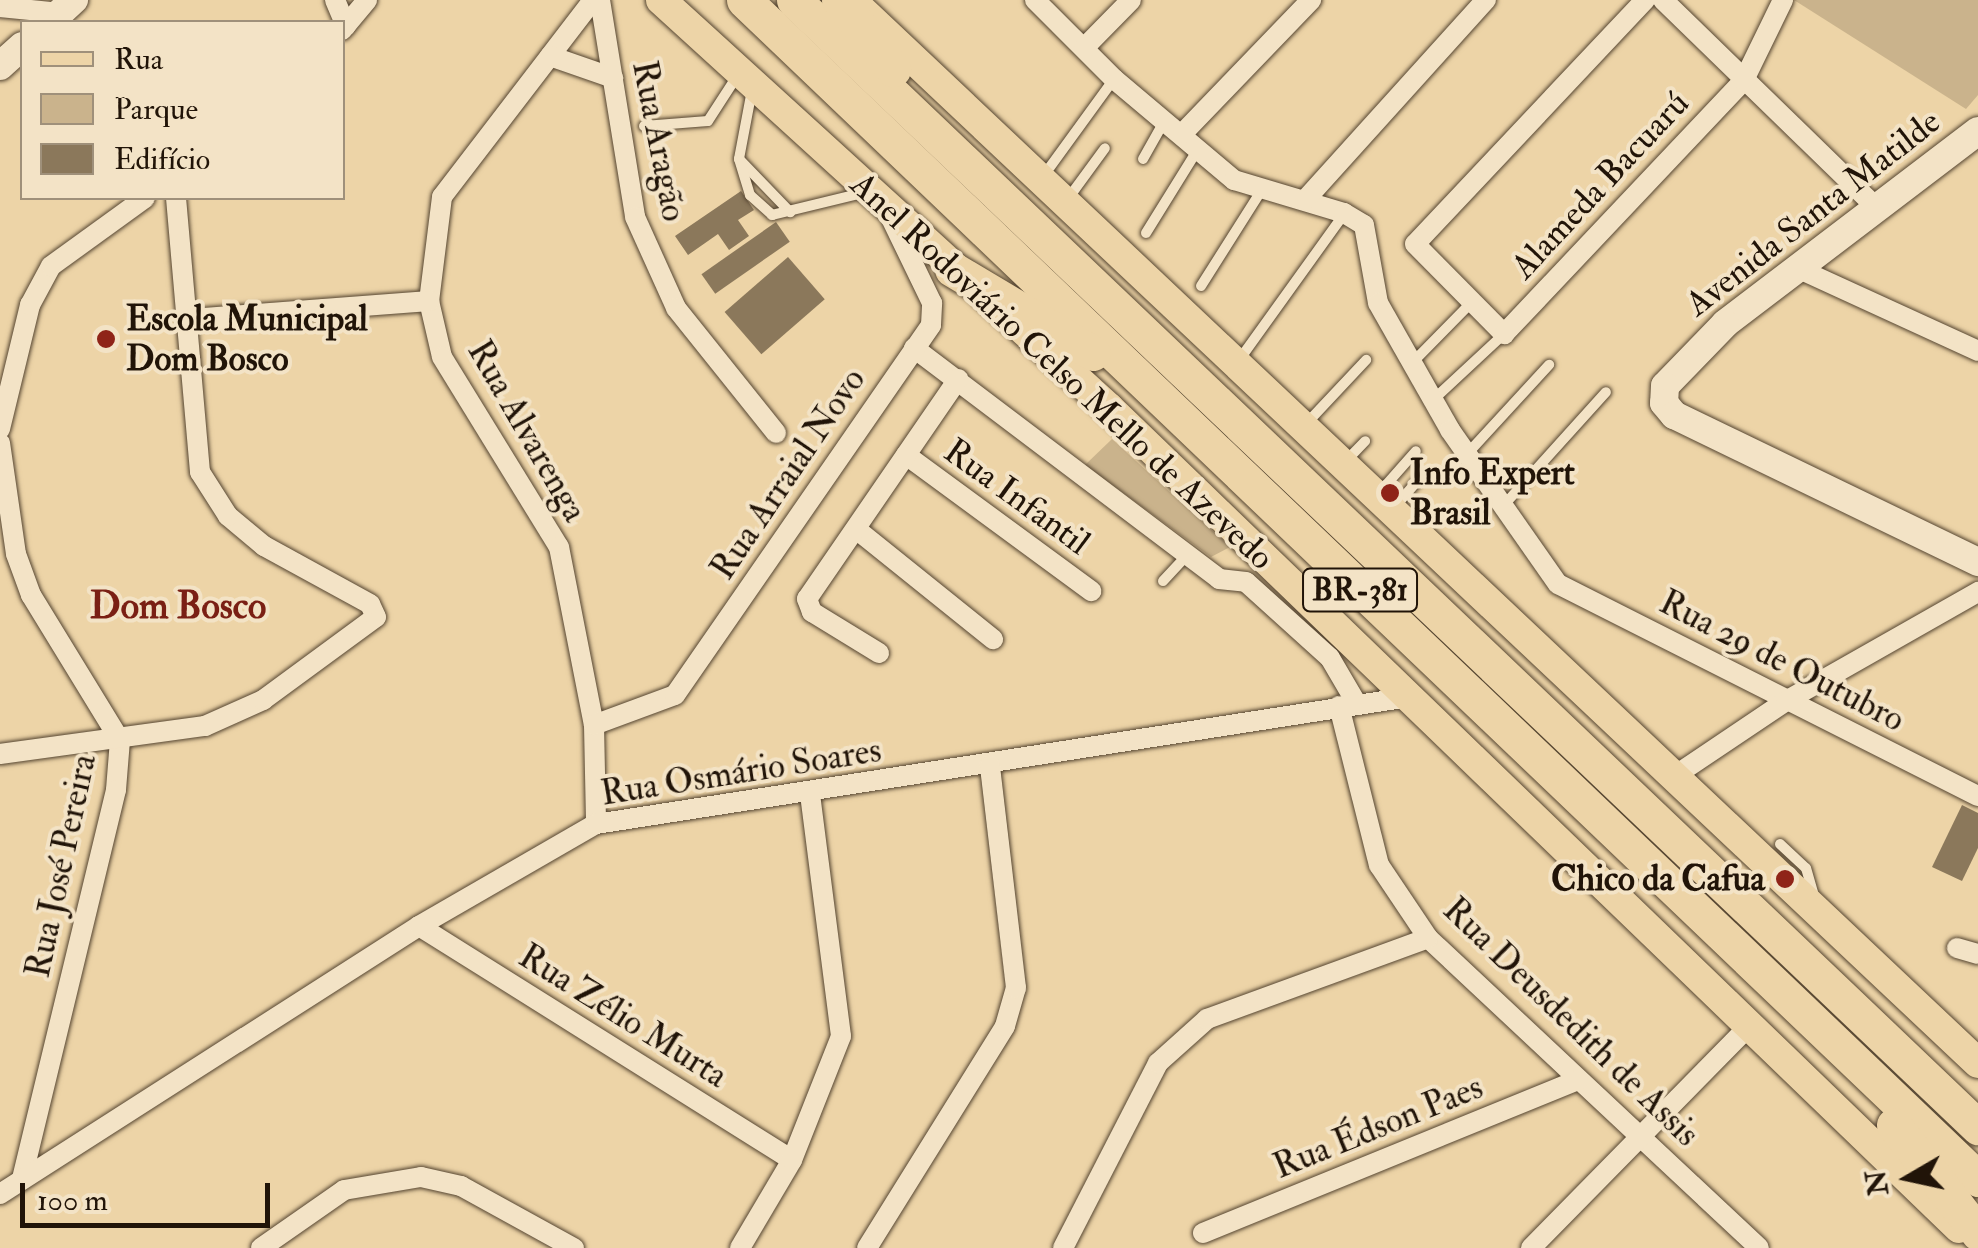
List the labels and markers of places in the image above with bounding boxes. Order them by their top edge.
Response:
place label: Escola Municipal Dom Bosco [126,298,368,380]
marker: Escola Municipal Dom Bosco [95,328,117,350]
place label: Info Expert Brasil [1410,452,1575,534]
marker: Info Expert Brasil [1379,482,1401,504]
place label: Chico da Cafua [1551,858,1765,900]
marker: Chico da Cafua [1774,868,1796,890]

